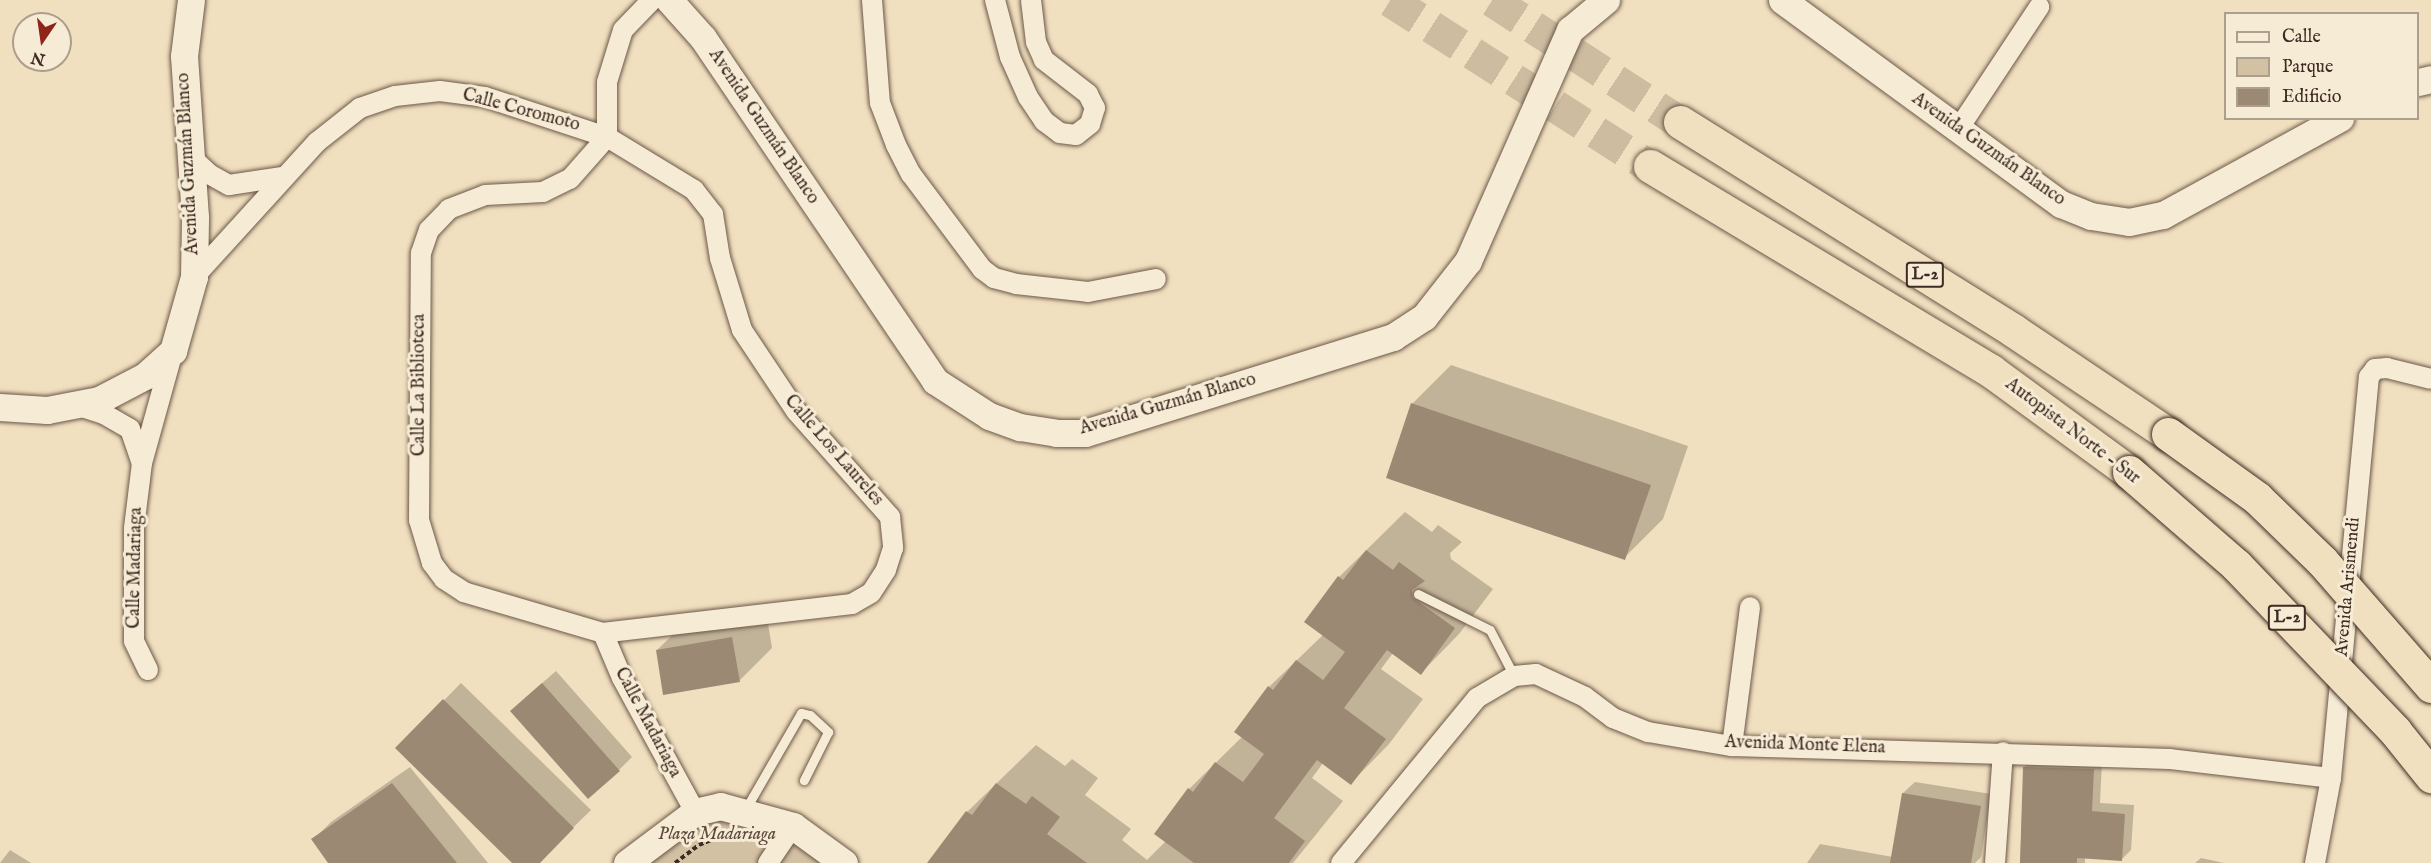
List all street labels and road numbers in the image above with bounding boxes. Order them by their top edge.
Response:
street label: Avenida Guzmán Blanco [703,45,823,209]
street label: Avenida Guzmán Blanco [173,72,205,256]
street label: Calle Coromoto [460,85,582,137]
street label: Avenida Guzmán Blanco [1907,89,2069,211]
road number: L-2 [1906,262,1944,288]
street label: Calle La Biblioteca [409,314,431,456]
street label: Avenida Guzmán Blanco [1077,369,1259,441]
street label: Autopista Norte - Sur [2000,374,2144,490]
street label: Calle Los Laureles [779,391,887,511]
street label: Calle Madariaga [124,507,148,629]
street label: Avenida Arismendi [2332,517,2366,657]
road number: L-2 [2268,605,2306,631]
street label: Calle Madariaga [609,664,685,782]
street label: Avenida Monte Elena [1724,732,1886,760]

